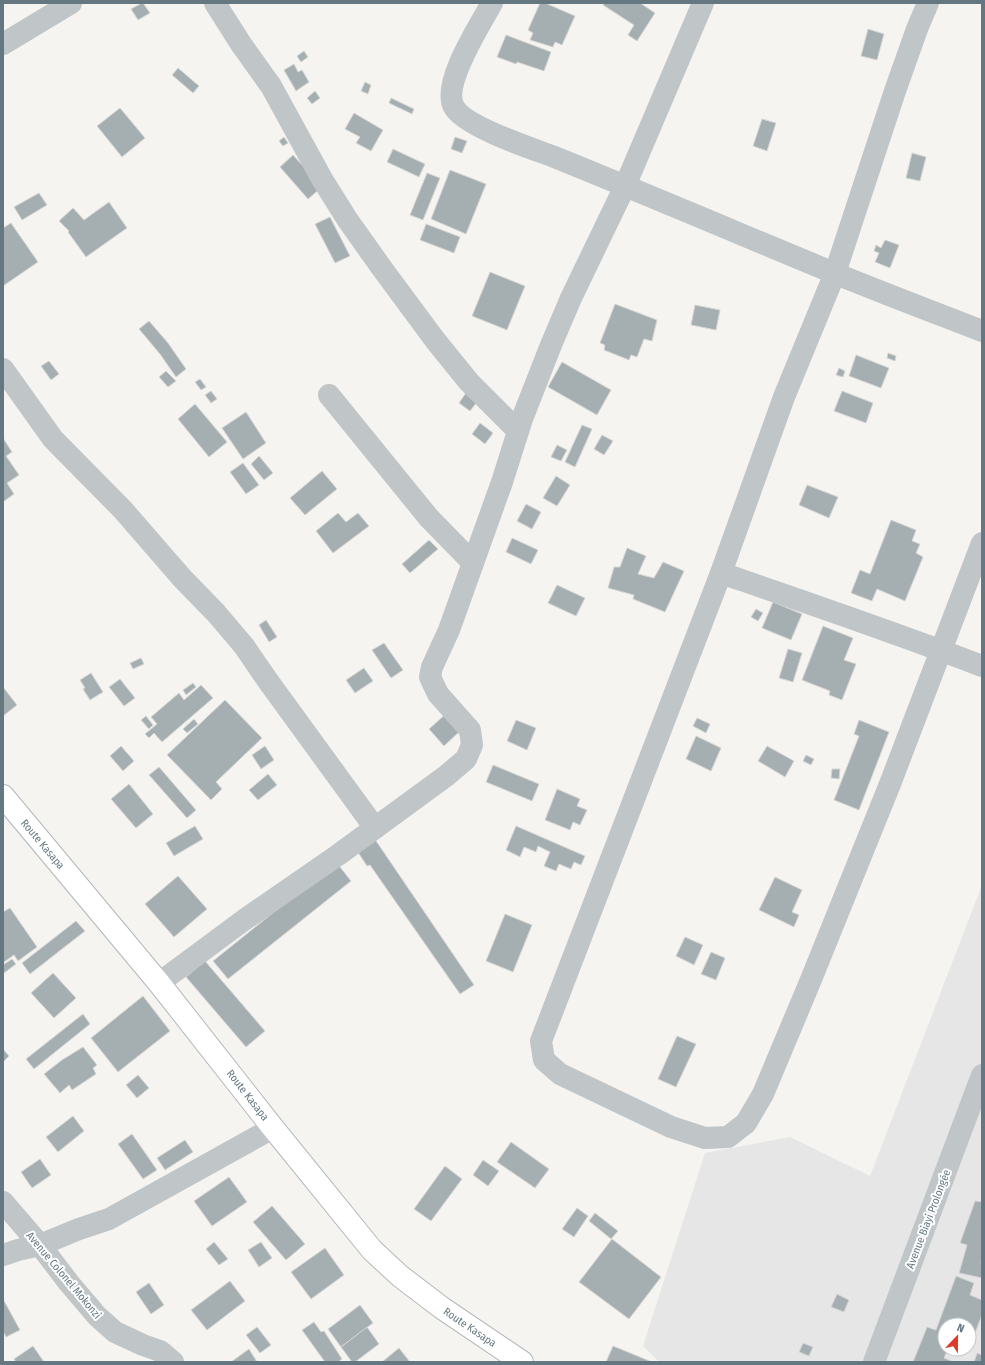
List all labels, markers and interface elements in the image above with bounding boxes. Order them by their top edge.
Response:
street label: Route Kasapa [18,817,67,872]
street label: Route Kasapa [224,1067,272,1123]
street label: Avenue Biayi Prolongée [904,1168,953,1271]
street label: Avenue Colonel Mokonzi [23,1229,104,1322]
street label: Route Kasapa [441,1305,499,1350]
north arrow [937,1317,977,1357]
text: N [955,1321,966,1335]

